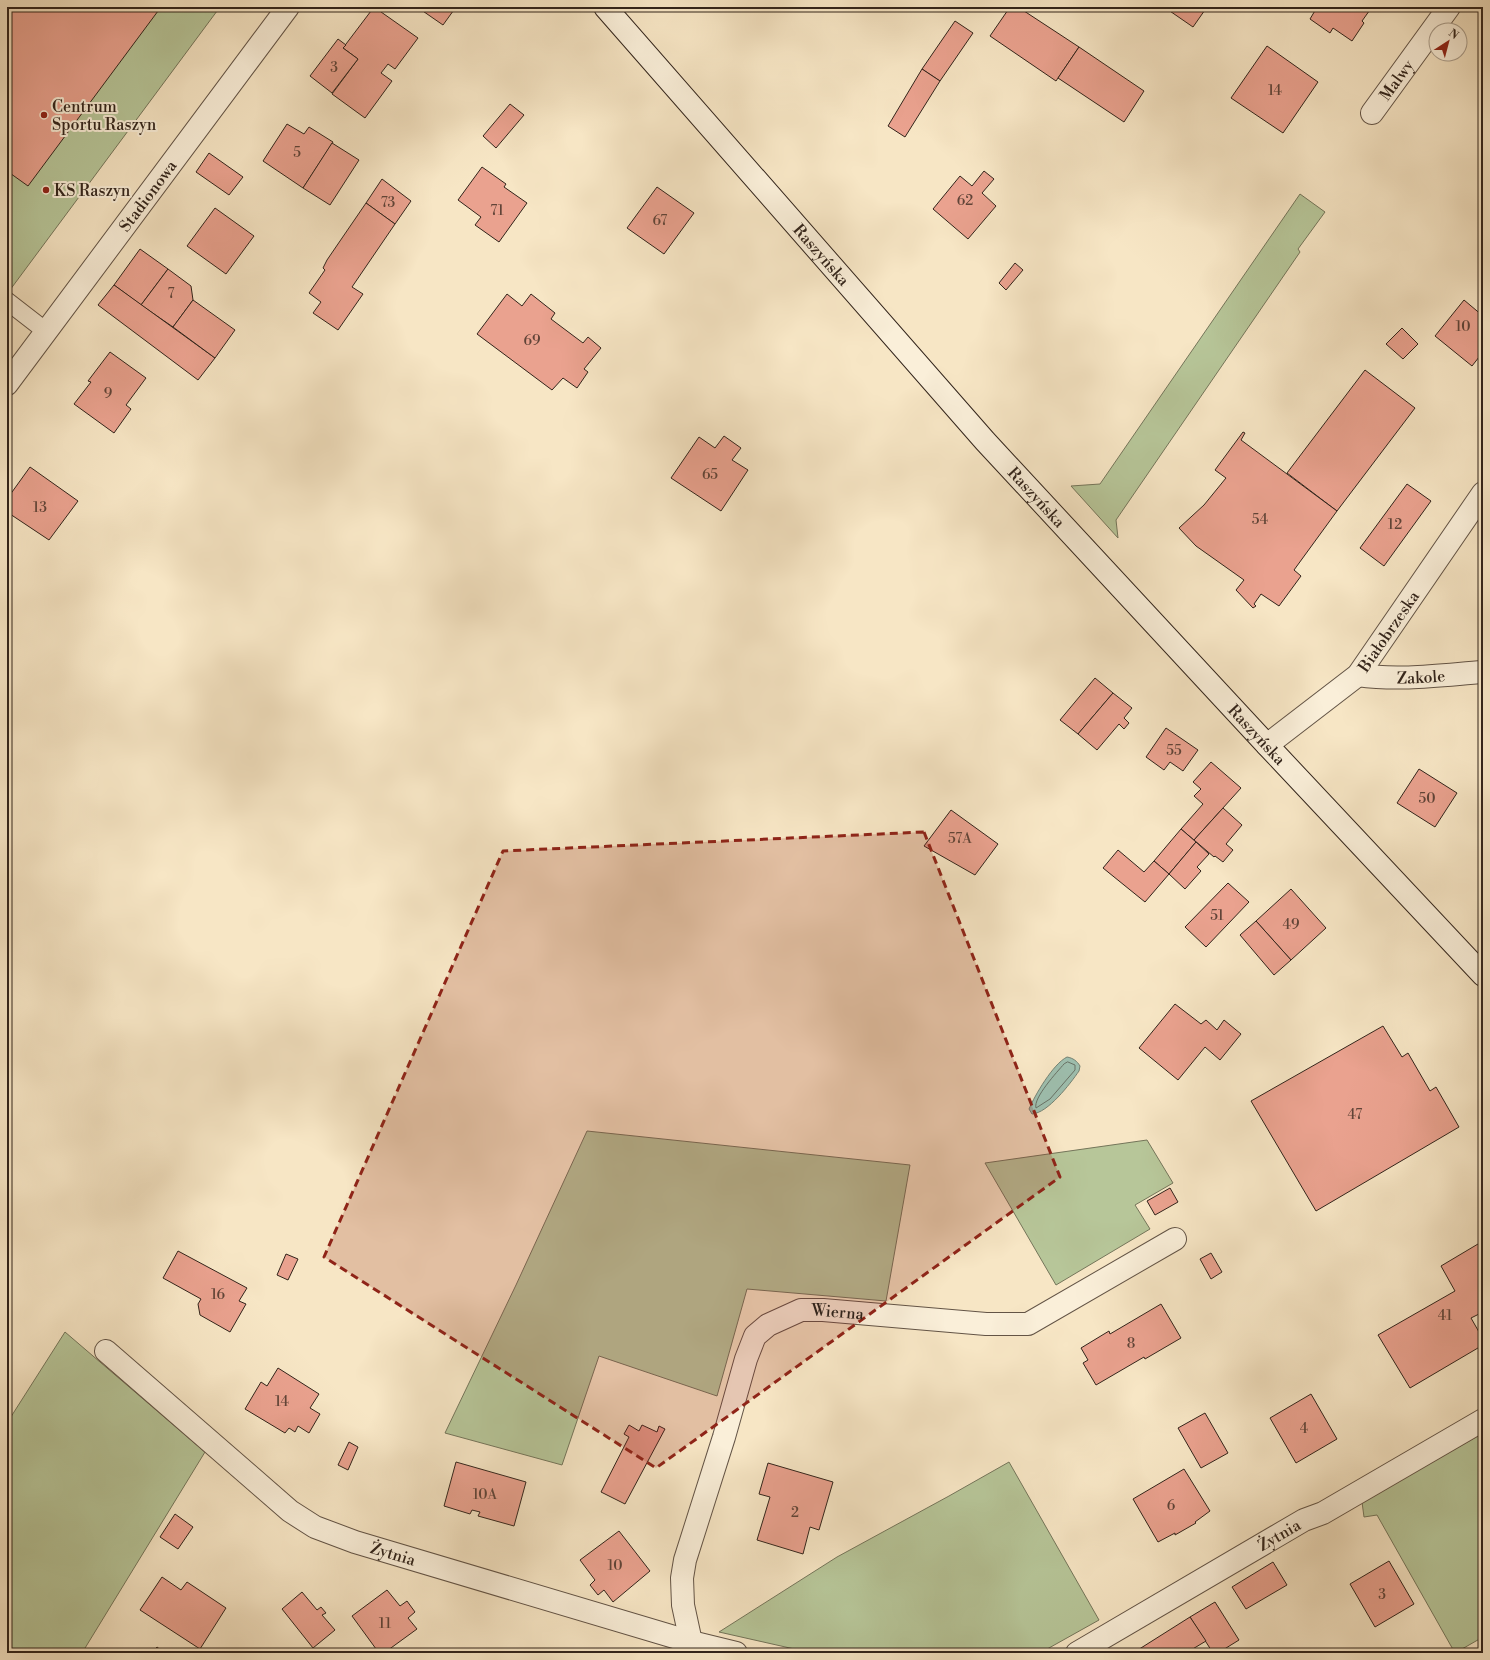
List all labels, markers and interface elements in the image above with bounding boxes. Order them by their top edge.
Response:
north arrow [1428,22,1468,62]
text: N [1446,26,1461,43]
street label: Malwy [1375,56,1419,105]
house number: 3 [330,59,338,77]
house number: 14 [1268,82,1282,100]
place label: Centrum Sportu Raszyn [52,97,157,135]
marker: Centrum Sportu Raszyn [39,110,49,120]
house number: 5 [293,144,301,162]
street label: Stadionowa [115,156,182,236]
place label: KS Raszyn [54,181,131,201]
marker: KS Raszyn [41,185,51,195]
house number: 62 [957,192,973,210]
house number: 73 [381,194,396,212]
house number: 71 [490,202,504,220]
house number: 67 [653,212,667,230]
street label: Raszyńska [789,220,854,291]
house number: 7 [167,285,175,303]
house number: 10 [1456,318,1470,336]
house number: 69 [524,332,540,350]
house number: 9 [104,385,112,403]
street label: Raszyńska [1003,463,1070,533]
house number: 65 [702,466,718,484]
house number: 13 [33,499,47,517]
house number: 54 [1252,511,1268,529]
house number: 12 [1388,516,1402,534]
street label: Białobrzeska [1353,586,1424,677]
street label: Zakole [1397,666,1446,689]
street label: Raszyńska [1223,701,1290,770]
house number: 55 [1166,742,1182,760]
house number: 50 [1419,790,1436,808]
house number: 57A [948,830,972,848]
house number: 51 [1210,907,1224,925]
house number: 49 [1283,916,1299,934]
house number: 47 [1348,1106,1362,1124]
house number: 16 [211,1286,226,1304]
street label: Wierna [811,1301,865,1325]
house number: 41 [1438,1307,1452,1325]
house number: 8 [1127,1335,1135,1353]
house number: 14 [275,1393,289,1411]
house number: 4 [1300,1420,1308,1438]
house number: 10A [473,1486,498,1504]
house number: 6 [1167,1497,1176,1515]
house number: 2 [791,1504,799,1522]
street label: Żytnia [1253,1515,1305,1556]
street label: Żytnia [368,1536,419,1571]
house number: 10 [608,1557,622,1575]
house number: 3 [1378,1586,1386,1604]
house number: 11 [379,1615,391,1633]

